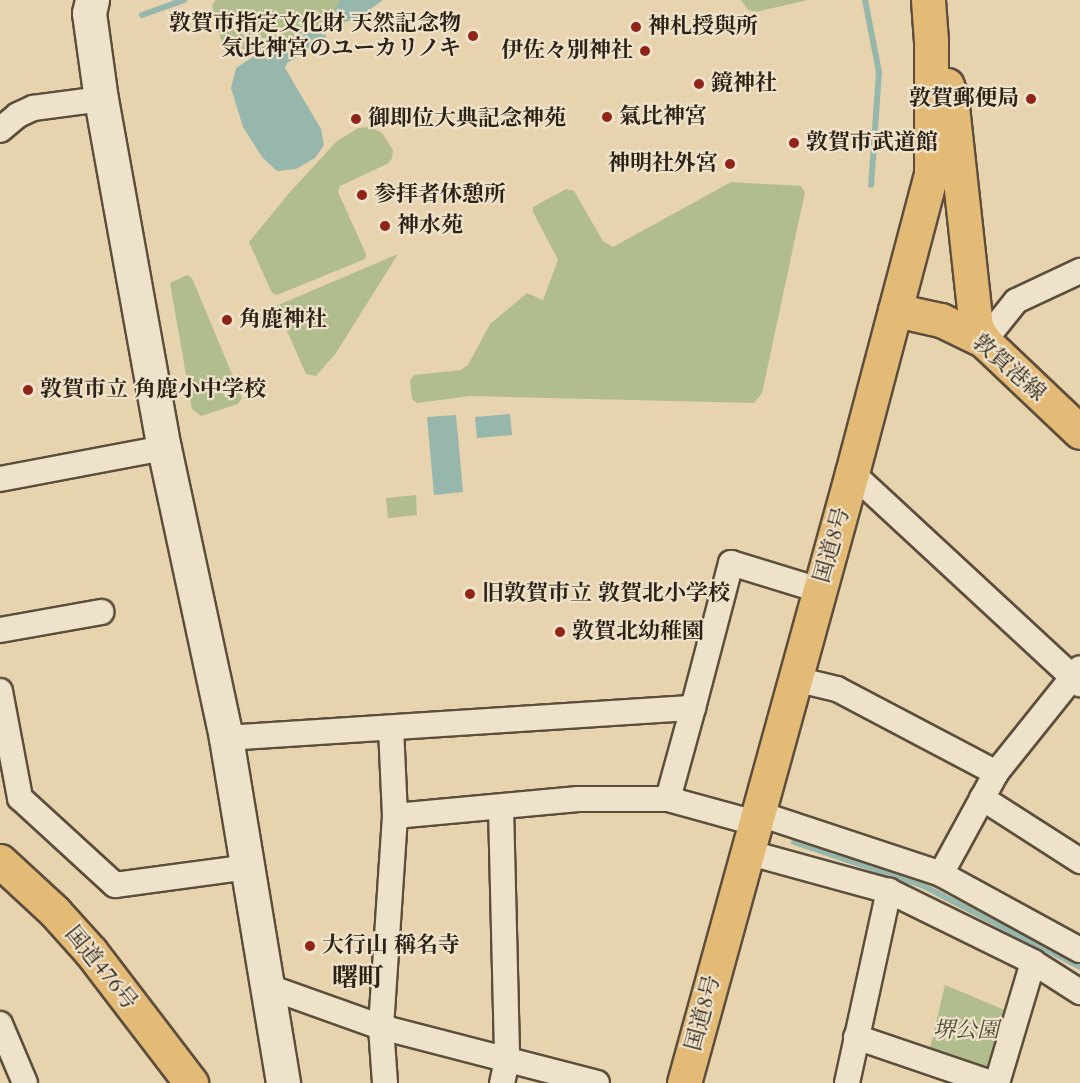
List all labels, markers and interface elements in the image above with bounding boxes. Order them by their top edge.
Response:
place label: 敦賀市指定文化財 天然記念物 気比神宮のユーカリノキ [169,10,461,62]
place label: 神札授與所 [648,14,758,40]
marker: 神札授與所 [629,20,643,34]
marker: 敦賀市指定文化財 天然記念物 気比神宮のユーカリノキ [466,29,480,43]
place label: 伊佐々別神社 [501,38,633,64]
marker: 伊佐々別神社 [638,44,652,58]
place label: 鏡神社 [711,71,777,97]
marker: 鏡神社 [692,77,706,91]
place label: 敦賀郵便局 [909,86,1019,112]
marker: 敦賀郵便局 [1024,92,1038,106]
place label: 氣比神宮 [619,104,707,130]
place label: 御即位大典記念神苑 [368,106,566,132]
marker: 氣比神宮 [600,110,614,124]
marker: 御即位大典記念神苑 [349,112,363,126]
place label: 敦賀市武道館 [806,130,938,156]
marker: 敦賀市武道館 [787,136,801,150]
place label: 神明社外宮 [608,151,718,177]
marker: 神明社外宮 [723,157,737,171]
place label: 参拝者休憩所 [374,182,506,208]
marker: 参拝者休憩所 [355,188,369,202]
place label: 神水苑 [397,213,463,239]
marker: 神水苑 [378,219,392,233]
place label: 角鹿神社 [239,307,327,333]
marker: 角鹿神社 [220,313,234,327]
street label: 敦賀港線 [967,329,1051,407]
place label: 敦賀市立 角鹿小中学校 [40,377,266,403]
marker: 敦賀市立 角鹿小中学校 [21,383,35,397]
street label: 国道8号 [809,504,855,586]
place label: 旧敦賀市立 敦賀北小学校 [482,581,730,607]
marker: 旧敦賀市立 敦賀北小学校 [463,587,477,601]
place label: 敦賀北幼稚園 [572,619,704,645]
marker: 敦賀北幼稚園 [553,625,567,639]
street label: 国道476号 [59,921,143,1015]
place label: 大行山 稱名寺 [322,933,460,959]
marker: 大行山 稱名寺 [303,939,317,953]
district label: 曙町 [332,962,384,994]
street label: 国道8号 [680,972,726,1054]
park label: 堺公園 [933,1018,999,1044]

